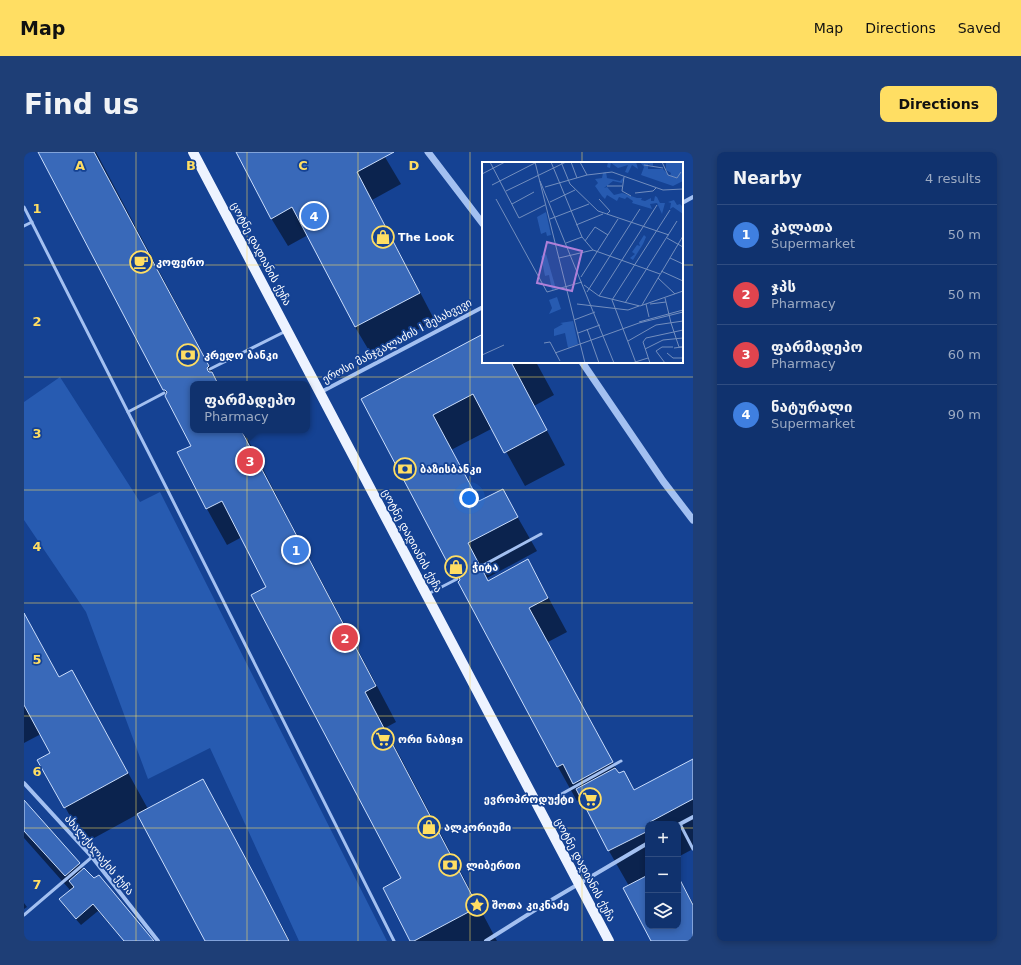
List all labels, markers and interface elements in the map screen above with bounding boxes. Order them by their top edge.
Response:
text: Map [20,17,65,39]
text: Map [814,20,843,36]
text: Directions [865,20,936,36]
text: Saved [958,20,1001,36]
button: Directions [880,86,997,122]
text: Find us [24,88,139,121]
text: A [75,158,85,173]
text: B [186,158,196,173]
text: C [298,158,308,173]
text: D [409,158,420,173]
inset map [482,162,683,363]
text: Nearby [733,168,802,188]
text: 4 results [925,171,981,186]
street label: ცოტნე დადიანის ქუჩა [228,200,294,308]
text: 1 [32,201,42,216]
pin: 4 [301,201,327,231]
text: კალათა [771,218,833,236]
shop icon: The Look [370,224,396,250]
text: 1 [741,227,751,242]
text: 50 m [948,227,981,242]
place label: The Look [398,231,455,244]
text: Supermarket [771,236,855,251]
cafe icon: კოფერო [128,249,154,275]
place label: კოფერო [156,256,205,269]
text: ჯპს [771,278,796,296]
text: 2 [741,287,751,302]
text: 50 m [948,287,981,302]
street label: ეროსი მანჯგალაძის I შესახვევი [320,296,474,386]
text: Pharmacy [771,296,836,311]
text: 2 [32,314,42,329]
text: ფარმადეპო [771,338,863,356]
bank icon: კრედო ბანკი [175,342,201,368]
text: 3 [741,347,751,362]
text: 60 m [948,347,981,362]
place label: კრედო ბანკი [204,349,278,362]
text: Pharmacy [771,356,836,371]
popup [190,381,310,433]
text: ფარმადეპო [204,391,296,409]
text: ნატურალი [771,398,852,416]
text: 4 [741,407,751,422]
text: 90 m [948,407,981,422]
text: Pharmacy [204,409,269,424]
text: Supermarket [771,416,855,431]
text: 3 [32,426,42,441]
pin: 3 [237,446,263,476]
bank icon: ბაზისბანკი [392,456,418,482]
place label: ბაზისბანკი [420,463,482,476]
street label: ცოტნე დადიანის ქუჩა [379,487,445,595]
your location [459,488,479,508]
pin: 1 [283,535,309,565]
text: 4 [32,539,42,554]
shop icon: ჭიტა [443,554,469,580]
place label: ჭიტა [472,561,498,574]
pin: 2 [332,623,358,653]
text: 5 [32,652,42,667]
supermarket icon: ორი ნაბიჯი [370,726,396,752]
place label: ორი ნაბიჯი [398,733,463,746]
text: 6 [32,764,42,779]
supermarket icon: ევროპროდუქტი [577,786,603,812]
place label: ევროპროდუქტი [484,793,574,806]
street label: ახალქალაქის ქუჩა [62,812,137,898]
shop icon: ალკორიუმი [416,814,442,840]
street label: ცოტნე დადიანის ქუჩა [552,816,618,924]
place label: ალკორიუმი [444,821,511,834]
map controls [645,821,681,929]
button: + [645,821,681,857]
bank icon: ლიბერთი [437,852,463,878]
button: − [645,857,681,893]
place label: ლიბერთი [466,859,521,872]
text: 7 [32,877,42,892]
place icon: შოთა კიკნაძე [464,892,490,918]
button: layers [645,893,681,929]
place label: შოთა კიკნაძე [492,899,569,912]

